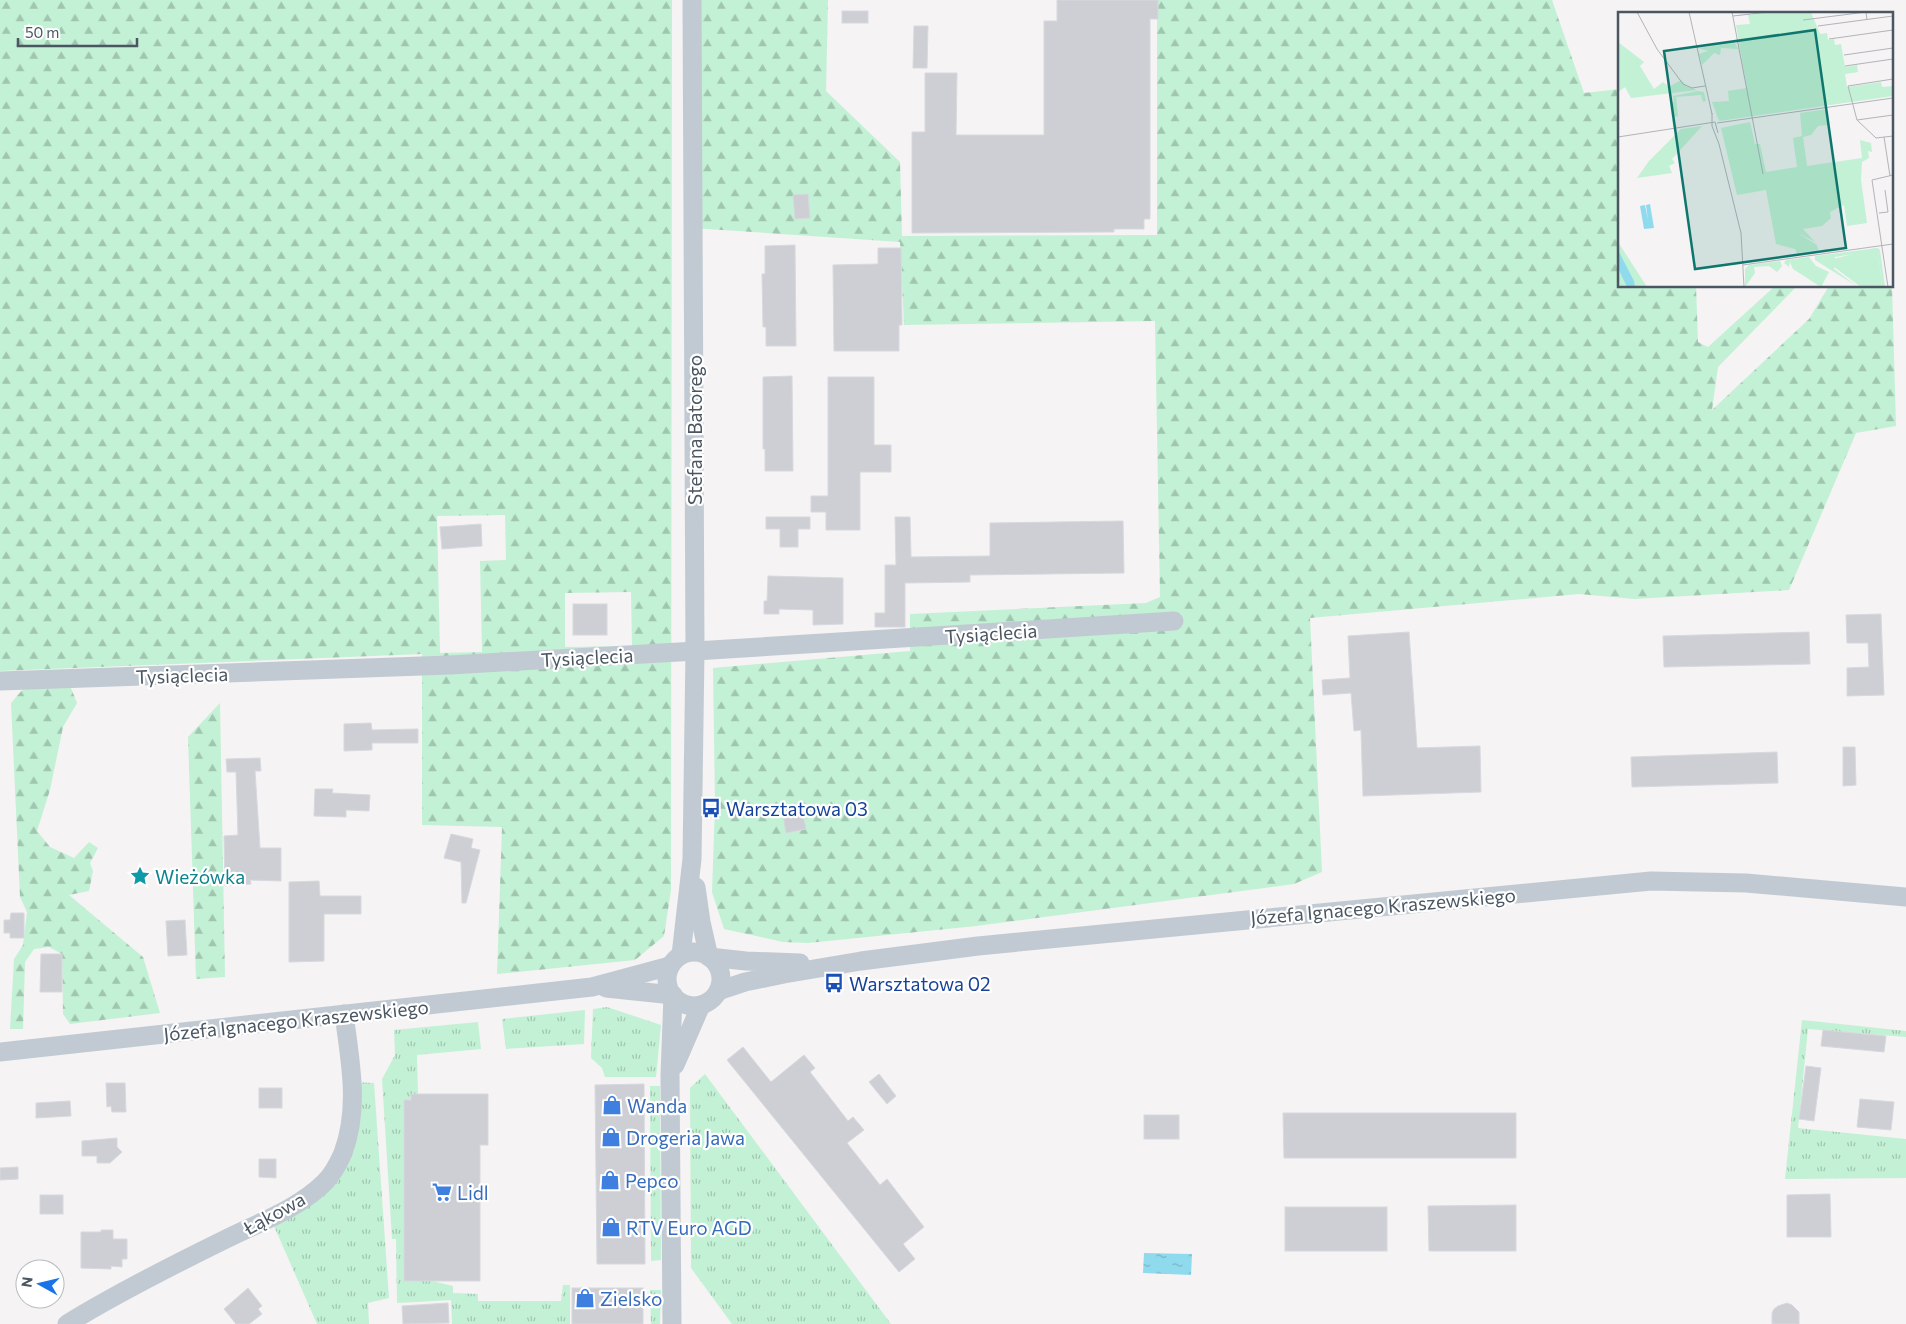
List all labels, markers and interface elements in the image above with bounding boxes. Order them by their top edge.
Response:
inset map [1618,12,1894,288]
scale bar [18,15,136,47]
text: 50 m [25,23,59,41]
street label: Stefana Batorego [683,355,706,505]
street label: Tysiąclecia [944,618,1038,648]
street label: Tysiąclecia [540,643,634,671]
street label: Tysiąclecia [135,662,229,688]
bus stop icon: Warsztatowa 03 [700,797,722,819]
place label: Warsztatowa 03 [726,797,868,820]
place icon: Wieżówka [129,865,151,887]
place label: Wieżówka [155,865,245,888]
street label: Józefa Ignacego Kraszewskiego [1249,883,1517,929]
bus stop icon: Warsztatowa 02 [823,972,845,994]
place label: Warsztatowa 02 [849,972,991,995]
street label: Józefa Ignacego Kraszewskiego [162,995,430,1045]
shop icon: Wanda [601,1094,623,1116]
place label: Wanda [627,1094,687,1117]
shop icon: Drogeria Jawa [600,1126,622,1148]
place label: Drogeria Jawa [626,1126,745,1149]
shop icon: Pepco [599,1169,621,1191]
place label: Pepco [625,1169,679,1192]
supermarket icon: Lidl [431,1181,453,1203]
place label: Lidl [457,1181,489,1204]
street label: Łąkowa [238,1187,309,1240]
shop icon: RTV Euro AGD [600,1216,622,1238]
place label: RTV Euro AGD [626,1216,752,1239]
north arrow [15,1259,65,1309]
text: N [17,1276,36,1289]
shop icon: Zielsko [574,1287,596,1309]
place label: Zielsko [600,1287,662,1310]

